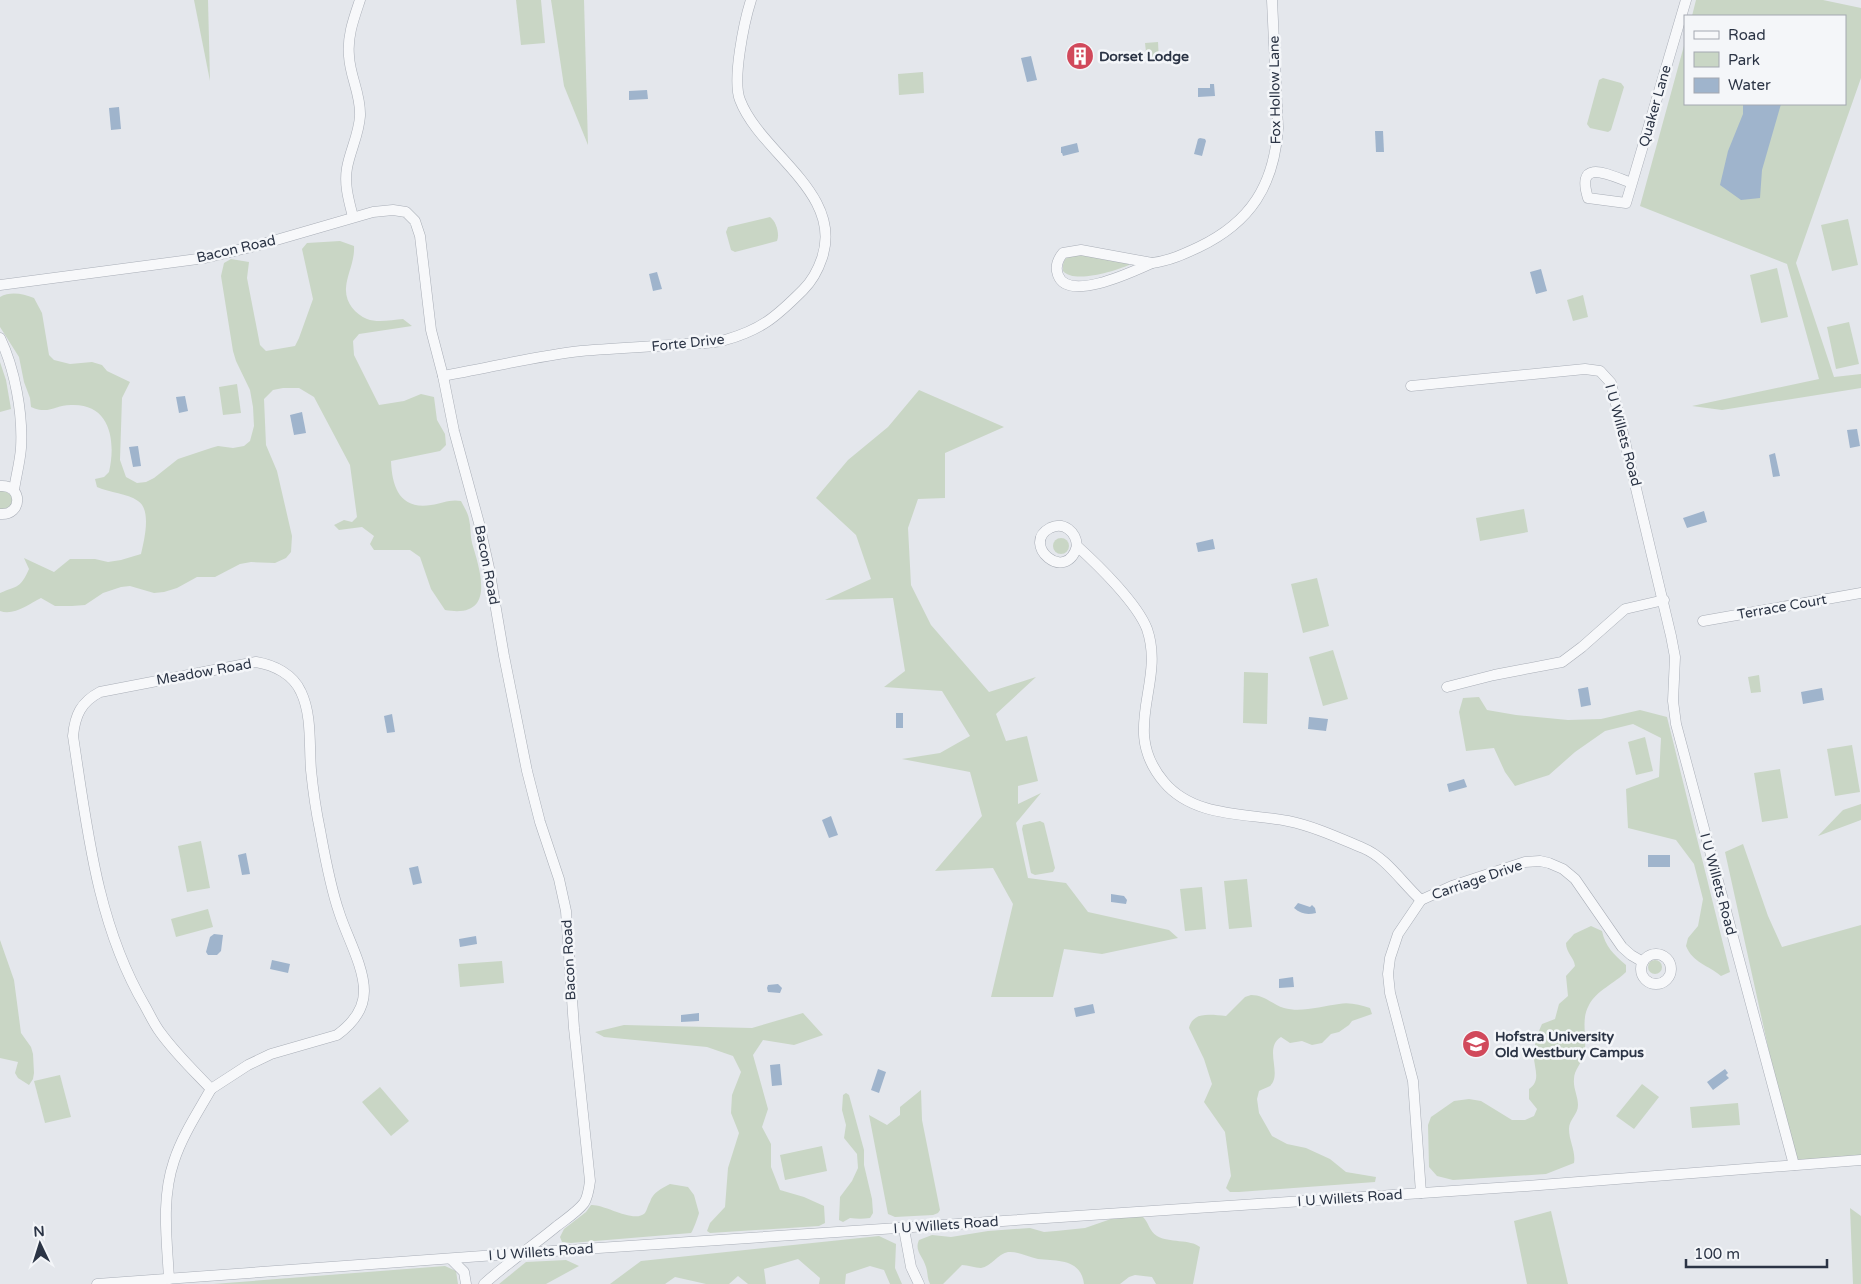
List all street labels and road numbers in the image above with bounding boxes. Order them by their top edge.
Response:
street label: Fox Hollow Lane [1266,35,1284,145]
street label: Quaker Lane [1635,63,1675,149]
street label: Bacon Road [195,232,277,266]
street label: Forte Drive [651,331,725,355]
street label: I U Willets Road [1601,382,1645,488]
street label: Bacon Road [471,524,503,606]
street label: Terrace Court [1736,591,1829,623]
street label: Meadow Road [155,655,253,689]
street label: I U Willets Road [1696,831,1740,937]
street label: Carriage Drive [1430,857,1525,903]
street label: Bacon Road [558,919,580,1001]
street label: I U Willets Road [1297,1186,1403,1210]
street label: I U Willets Road [893,1213,999,1237]
street label: I U Willets Road [488,1240,594,1264]

